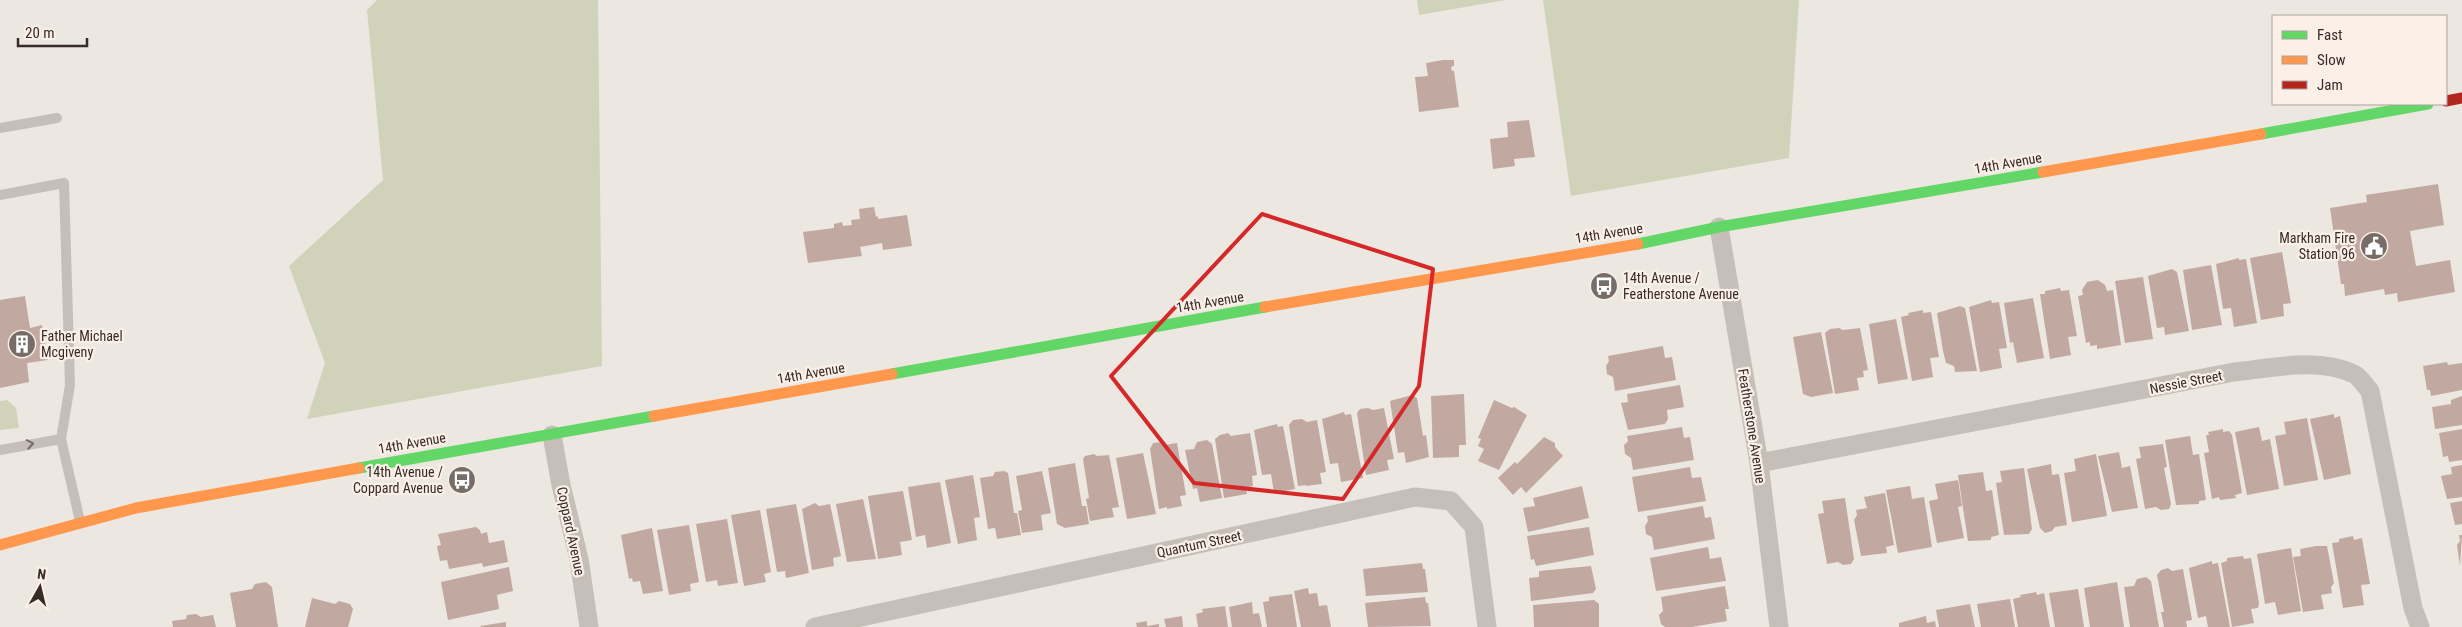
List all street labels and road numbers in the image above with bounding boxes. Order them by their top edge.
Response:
street label: 14th Avenue [1973,149,2043,177]
street label: 14th Avenue [1574,220,1644,246]
street label: 14th Avenue [1175,288,1245,316]
street label: 14th Avenue [776,359,846,387]
street label: Nessie Street [2148,367,2224,397]
street label: Featherstone Avenue [1735,368,1769,485]
street label: 14th Avenue [377,429,447,457]
street label: Coppard Avenue [554,485,588,577]
street label: Quantum Street [1155,527,1243,561]

